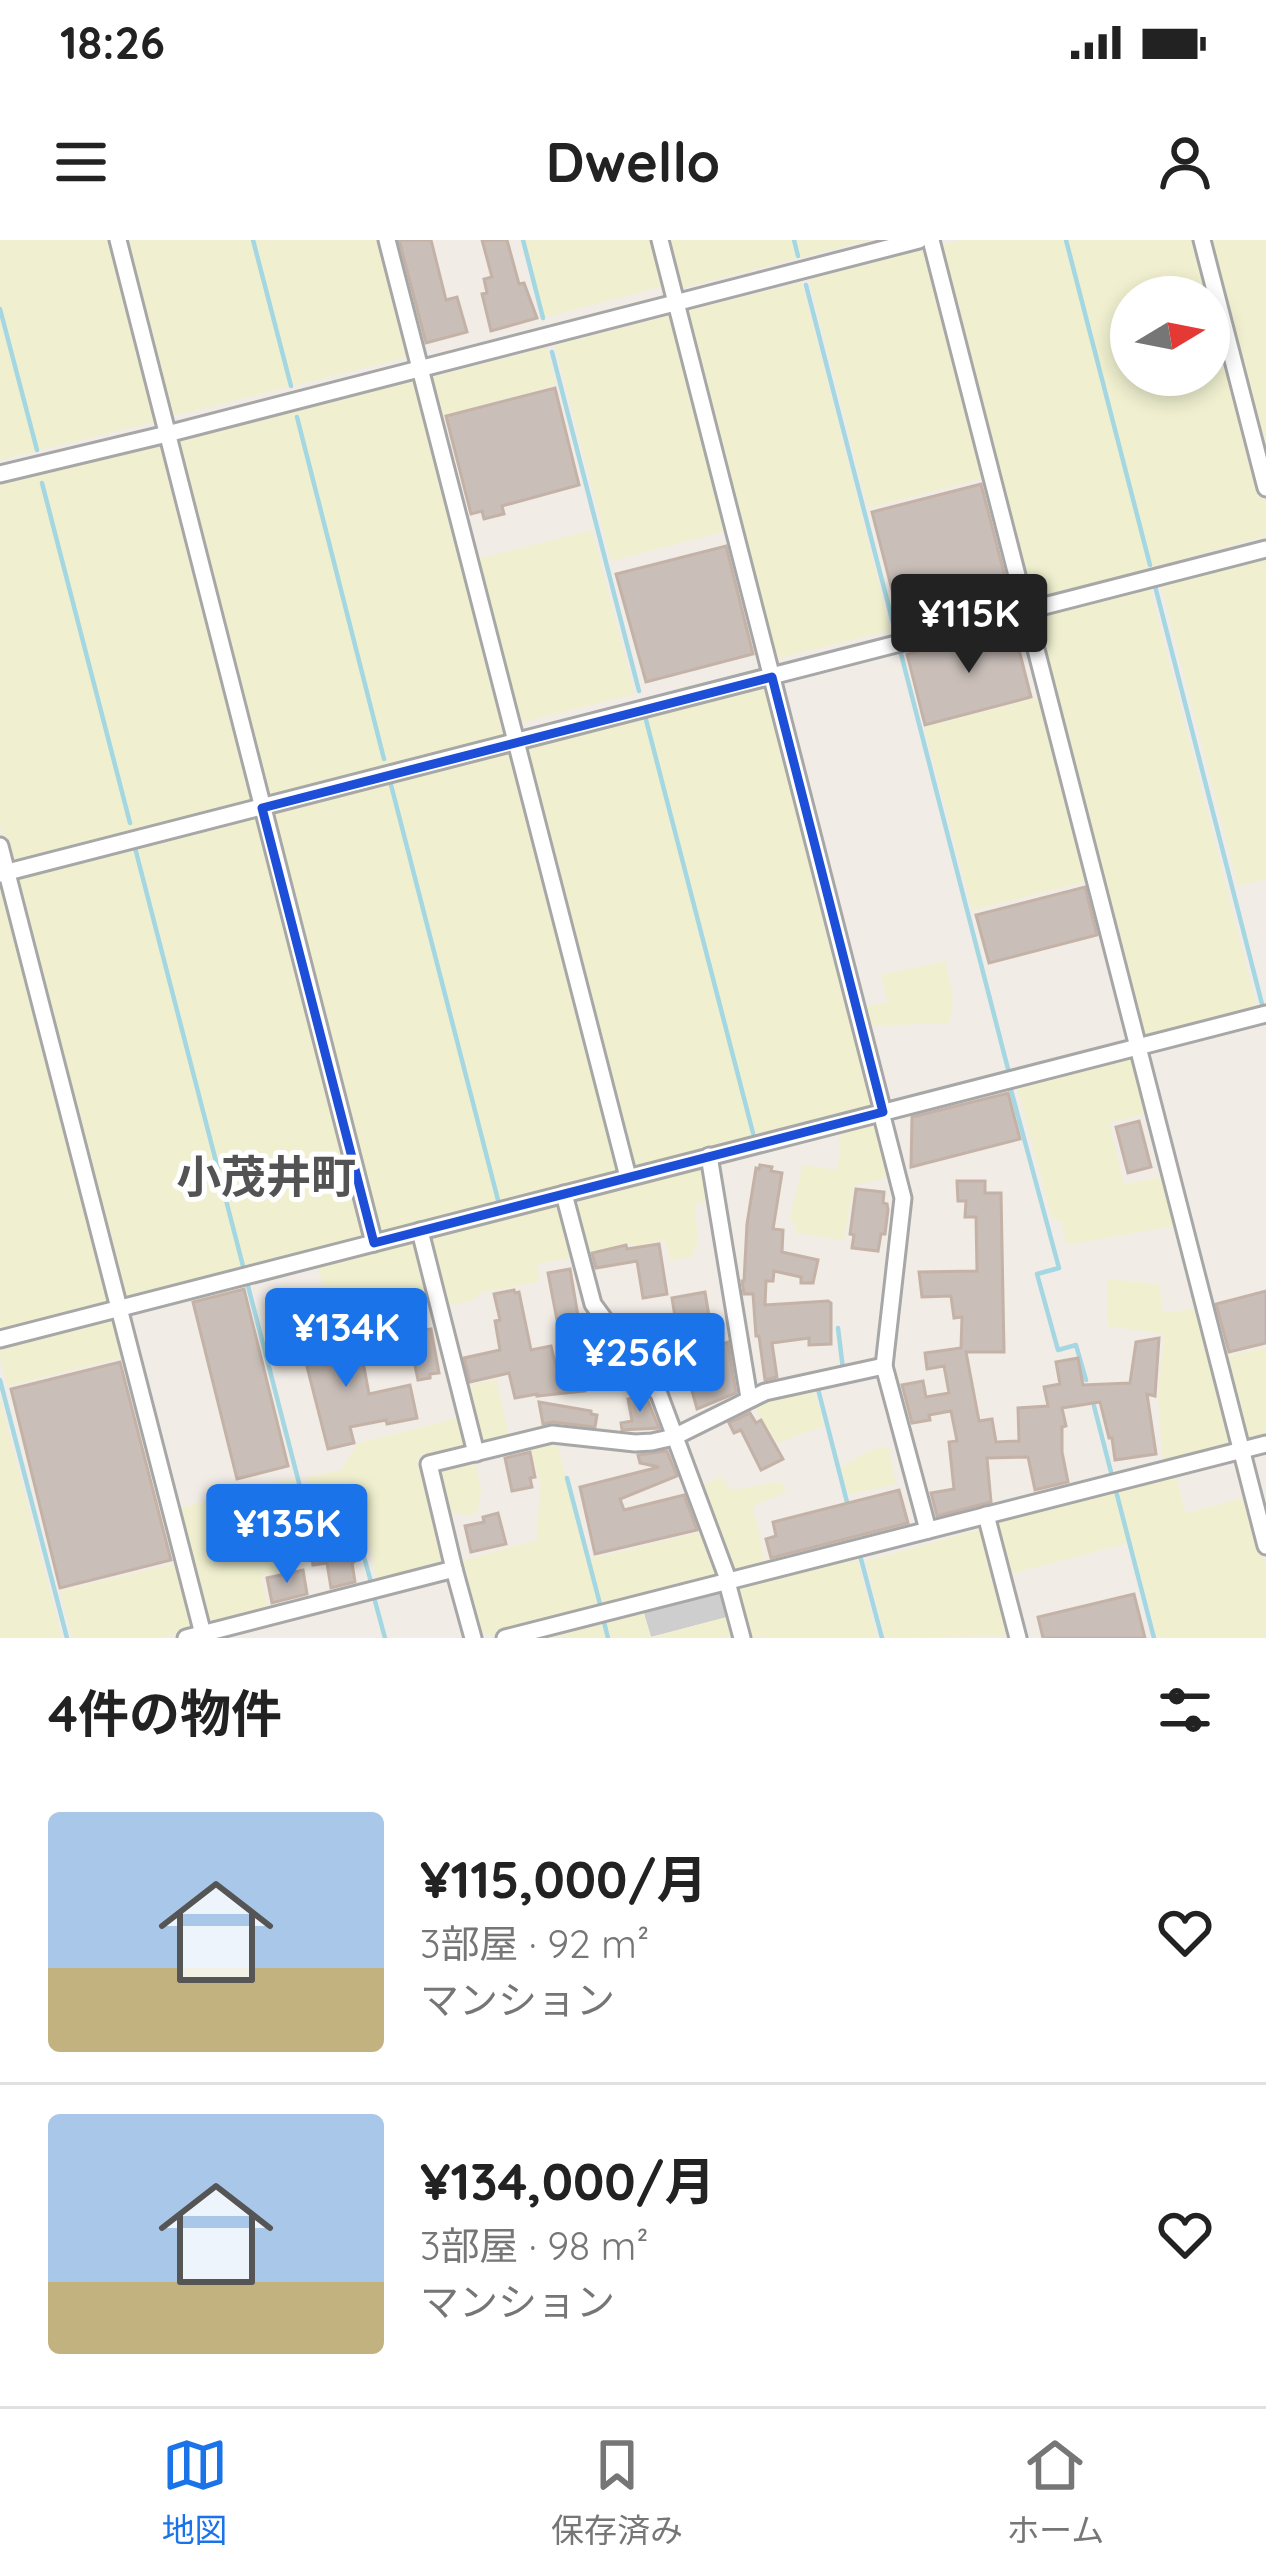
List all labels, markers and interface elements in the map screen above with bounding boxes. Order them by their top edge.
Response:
text: 18:26 [60,14,165,70]
text: Dwello [546,128,720,196]
icon: menu [48,129,114,195]
icon: person [1152,129,1218,195]
north arrow [1110,276,1230,396]
map controls [1110,276,1230,396]
pin: ¥115K [885,574,1053,676]
text: ¥115K [918,588,1020,637]
district label: 小茂井町 [176,1148,356,1204]
pin: ¥134K [262,1288,430,1390]
text: ¥134K [292,1302,400,1351]
pin: ¥256K [556,1313,724,1415]
text: ¥256K [582,1327,698,1376]
pin: ¥135K [203,1484,371,1586]
text: ¥135K [233,1498,341,1547]
icon: filters [1152,1677,1218,1743]
text: 4件の物件 [48,1681,282,1745]
text: ¥115,000/月 [420,1847,707,1911]
icon: home [144,1860,288,2004]
icon: heart [1152,1899,1218,1965]
text: 3部屋 · 92 m² [420,1919,649,1968]
text: マンション [420,1975,615,2024]
text: ¥134,000/月 [420,2149,716,2213]
icon: home [144,2162,288,2306]
icon: heart [1152,2201,1218,2267]
text: 3部屋 · 98 m² [420,2221,649,2270]
text: マンション [420,2277,615,2326]
tab: 地図 [162,2432,228,2552]
tab: 保存済み [551,2432,683,2552]
tab: ホーム [1006,2432,1104,2552]

